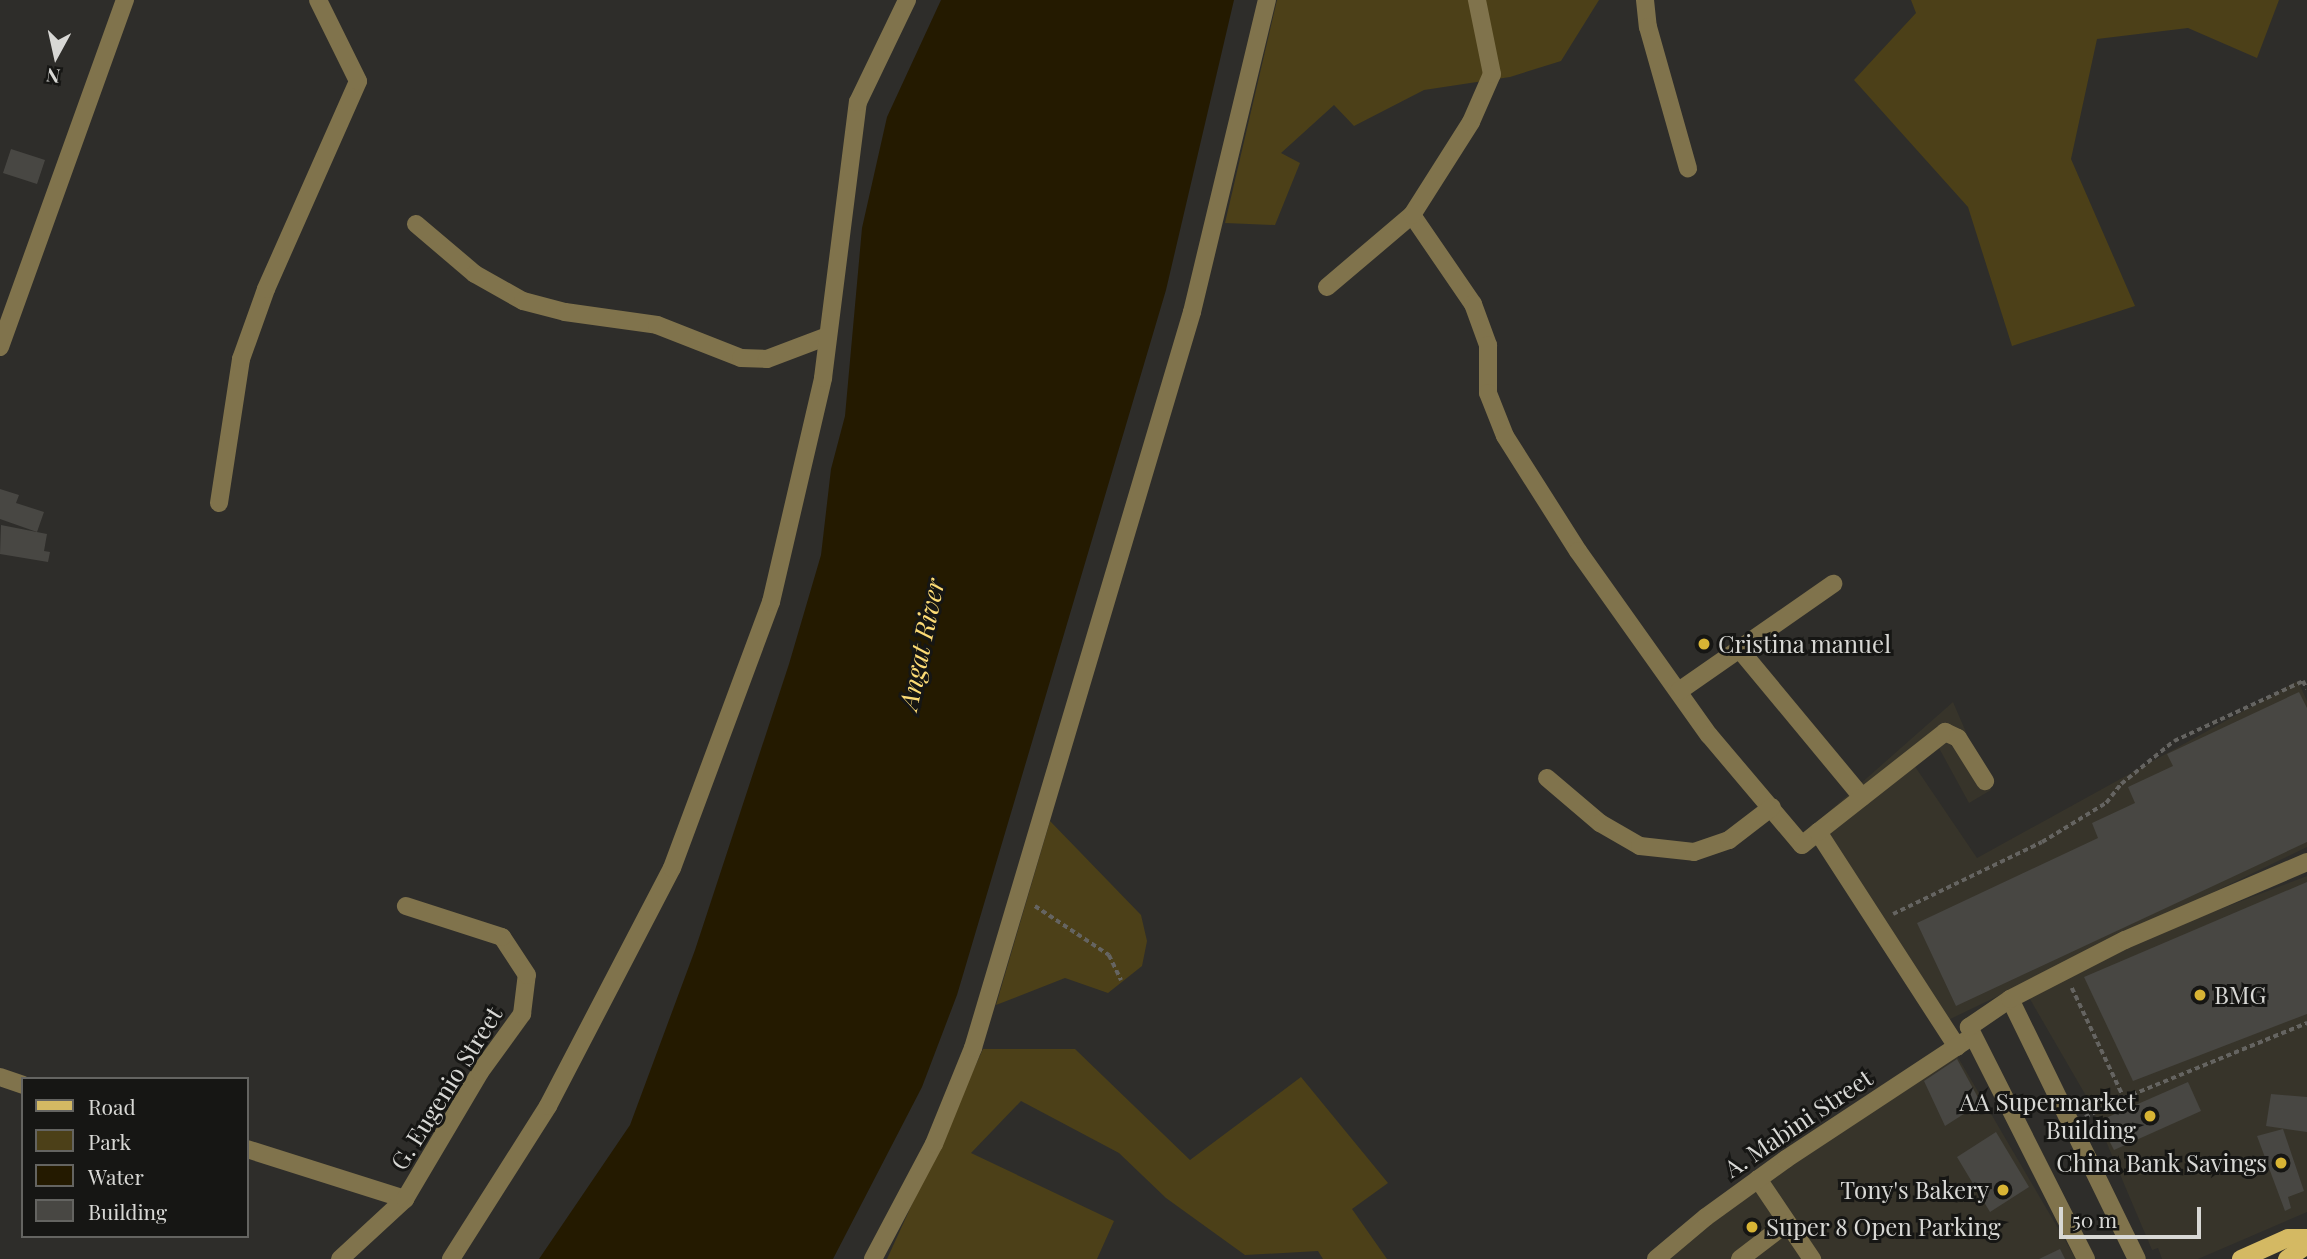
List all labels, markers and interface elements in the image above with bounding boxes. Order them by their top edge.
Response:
north arrow [21,21,91,91]
text: N [44,63,62,91]
water label: Angat River [892,576,950,712]
place label: Cristina manuel [1718,630,1891,658]
marker: Cristina manuel [1696,636,1712,652]
place label: BMG [2214,981,2266,1009]
marker: BMG [2192,987,2208,1003]
street label: G. Eugenio Street [384,1001,508,1175]
street label: A. Mabini Street [1719,1063,1877,1183]
legend [21,1077,248,1238]
place label: AA Supermarket Building [1959,1088,2136,1144]
text: Road [88,1092,136,1120]
marker: AA Supermarket Building [2142,1108,2158,1124]
text: Park [88,1127,131,1155]
place label: China Bank Savings [2056,1149,2267,1177]
marker: China Bank Savings [2273,1155,2289,1171]
text: Water [88,1162,144,1190]
place label: Tony's Bakery [1840,1176,1989,1204]
marker: Tony's Bakery [1995,1182,2011,1198]
scale bar [2062,1192,2204,1236]
text: Building [88,1197,167,1225]
text: 50 m [2072,1205,2117,1233]
place label: Super 8 Open Parking [1766,1213,2001,1241]
marker: Super 8 Open Parking [1744,1219,1760,1235]

